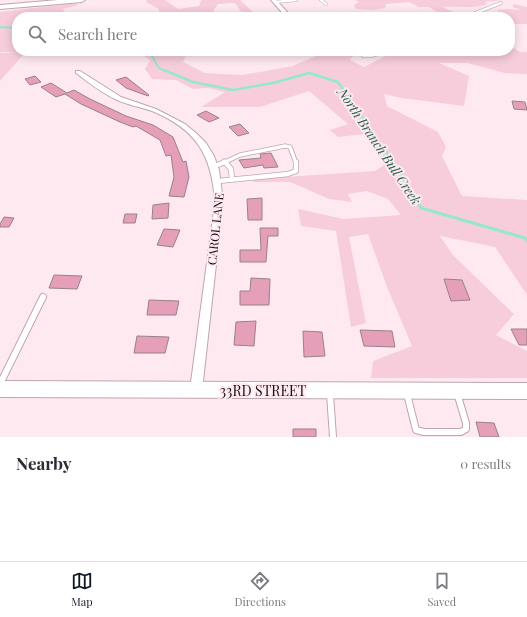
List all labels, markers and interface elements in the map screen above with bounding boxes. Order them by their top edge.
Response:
search box [12,12,515,56]
icon: search [26,23,48,45]
text: Search here [58,24,137,44]
water label: North Branch Bull Creek [334,84,425,208]
street label: CAROL LANE [203,192,227,266]
street label: 33RD STREET [220,381,306,400]
text: Nearby [16,452,71,474]
text: 0 results [460,455,511,472]
tab: Map [71,570,93,609]
tab: Directions [234,570,286,609]
tab: Saved [428,570,456,609]

